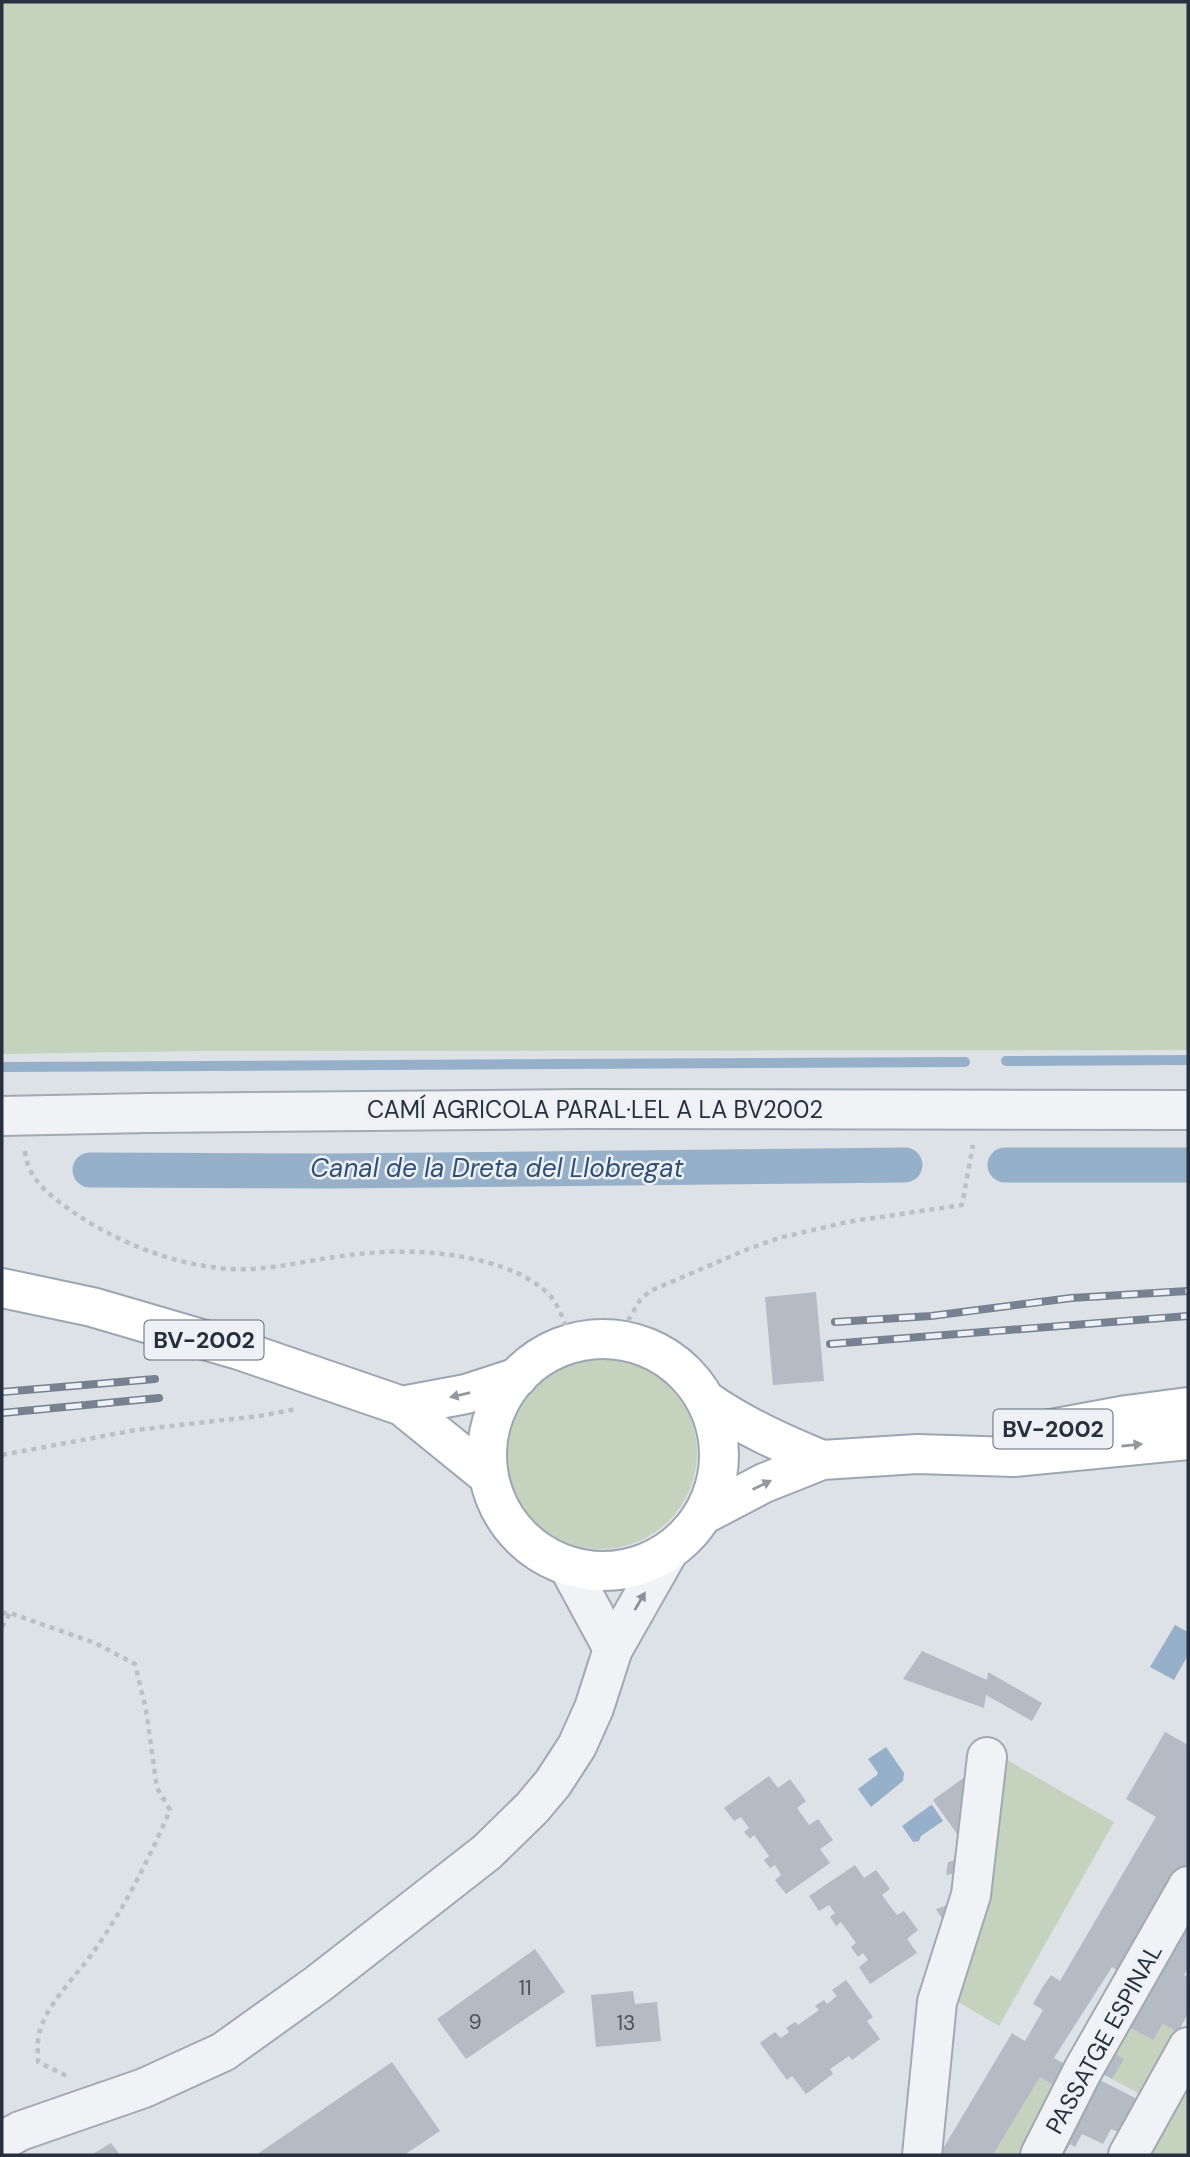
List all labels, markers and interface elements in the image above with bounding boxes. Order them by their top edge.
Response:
street label: CAMÍ AGRICOLA PARAL·LEL A LA BV2002 [367,1094,823,1125]
water label: Canal de la Dreta del Llobregat [310,1151,685,1185]
road number: BV-2002 [144,1320,264,1359]
one-way arrow [449,1390,471,1401]
road number: BV-2002 [993,1410,1112,1448]
one-way arrow [1121,1440,1143,1451]
one-way arrow [752,1479,772,1491]
one-way arrow [634,1592,646,1611]
street label: PASSATGE ESPINAL [1038,1938,1169,2139]
house number: 11 [518,1974,532,2002]
house number: 9 [468,2008,482,2036]
house number: 13 [617,2009,635,2037]

